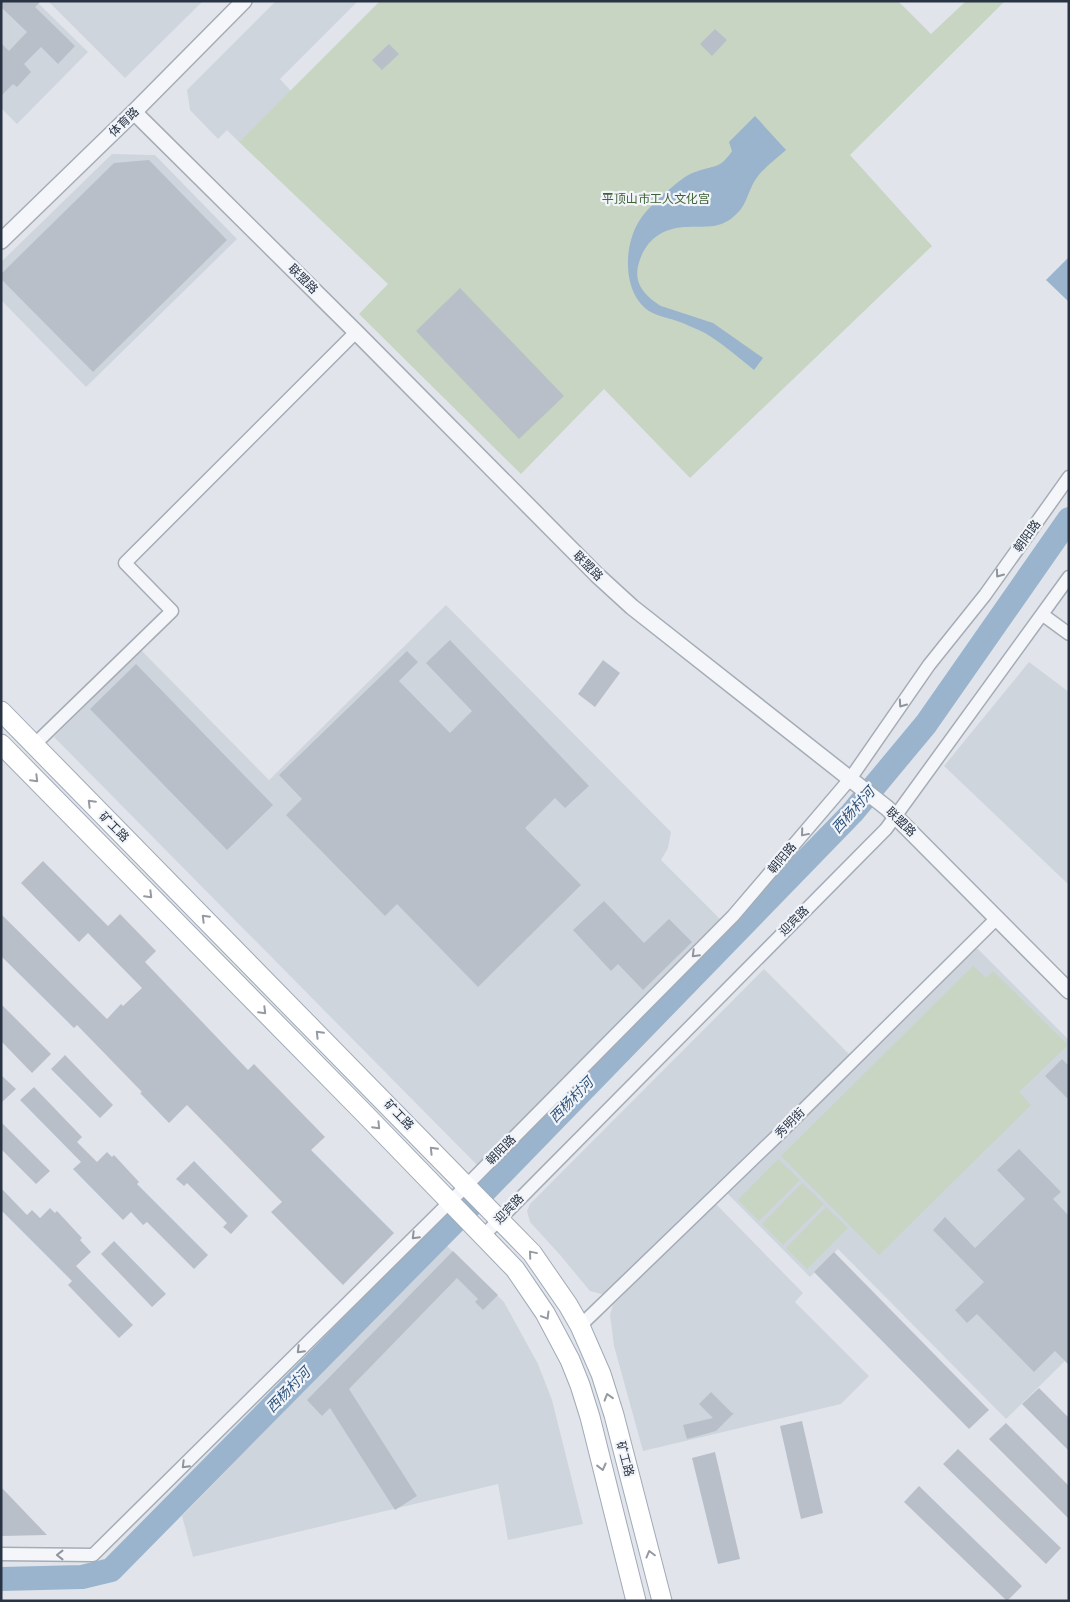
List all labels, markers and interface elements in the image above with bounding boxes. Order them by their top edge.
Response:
street label: 体育路 [106,104,143,141]
park label: 平顶山市工人文化宫 [602,192,710,208]
street label: 联盟路 [284,261,321,298]
street label: 朝阳路 [1011,517,1045,556]
street label: 联盟路 [569,548,606,585]
one-way arrow [997,568,1005,577]
one-way arrow [899,698,908,708]
one-way arrow [30,773,39,782]
water label: 西杨村河 [829,782,881,837]
one-way arrow [88,799,97,808]
street label: 联盟路 [882,804,919,841]
street label: 矿工路 [95,809,132,846]
one-way arrow [801,827,809,836]
street label: 朝阳路 [765,840,800,878]
one-way arrow [143,889,152,898]
street label: 迎宾路 [776,903,813,940]
one-way arrow [202,915,211,924]
one-way arrow [692,948,701,957]
one-way arrow [257,1005,266,1014]
one-way arrow [316,1031,325,1040]
water label: 西杨村河 [547,1073,600,1127]
street label: 矿工路 [380,1097,417,1134]
street label: 秀明街 [772,1105,809,1142]
one-way arrow [371,1121,380,1130]
street label: 朝阳路 [483,1132,520,1169]
one-way arrow [430,1147,439,1156]
street label: 迎宾路 [491,1191,528,1228]
one-way arrow [412,1230,421,1239]
one-way arrow [530,1251,538,1260]
one-way arrow [540,1310,550,1319]
one-way arrow [297,1344,306,1353]
water label: 西杨村河 [264,1363,317,1417]
one-way arrow [604,1393,614,1401]
street label: 矿工路 [612,1440,636,1479]
one-way arrow [181,1459,190,1468]
one-way arrow [596,1463,607,1472]
one-way arrow [645,1549,656,1558]
one-way arrow [55,1550,63,1561]

